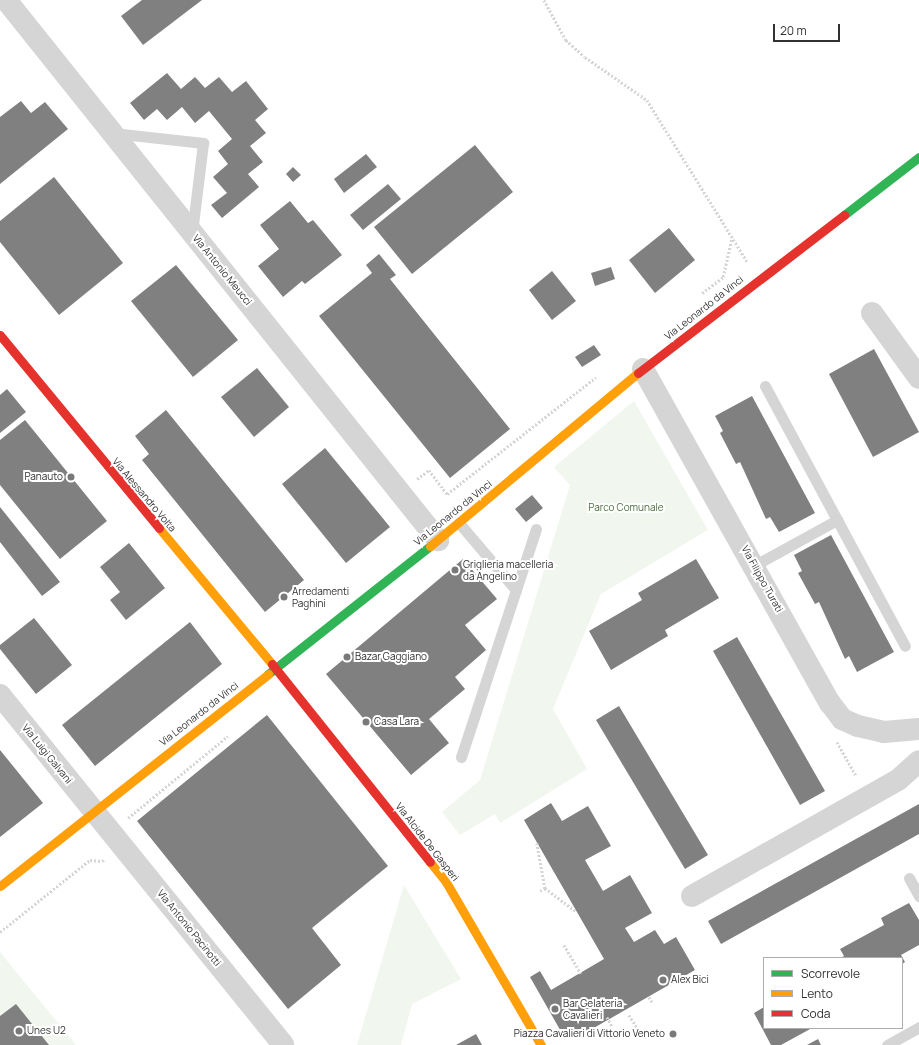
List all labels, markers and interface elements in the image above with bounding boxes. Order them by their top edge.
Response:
scale bar [775,16,842,42]
text: 20 m [780,22,807,39]
street label: Via Antonio Meucci [190,232,254,308]
street label: Via Leonardo da Vinci [662,274,746,342]
street label: Via Alessandro Volta [110,456,178,534]
place label: Panauto [24,471,63,483]
marker: Panauto [66,472,76,482]
street label: Via Leonardo da Vinci [412,478,494,548]
park label: Parco Comunale [588,502,664,514]
street label: Via Filippo Turati [739,544,785,614]
place label: Griglieria macelleria da Angelino [463,558,553,582]
marker: Griglieria macelleria da Angelino [450,565,460,575]
place label: Arredamenti Paghini [292,585,349,608]
marker: Arredamenti Paghini [279,592,289,602]
place label: Bazar Gaggiano [355,651,427,663]
marker: Bazar Gaggiano [342,652,352,662]
street label: Via Leonardo da Vinci [157,680,241,748]
place label: Casa Lara [374,716,419,728]
marker: Casa Lara [361,717,371,727]
street label: Via Luigi Galvani [19,722,75,786]
street label: Via Alcide De Gasperi [393,800,461,884]
street label: Via Antonio Pacinotti [155,887,223,969]
legend [763,957,903,1029]
text: Scorrevole [801,965,860,982]
place label: Alex Bici [671,974,709,986]
marker: Alex Bici [658,975,668,985]
text: Lento [801,985,833,1002]
place label: Bar Gelateria Cavalieri [563,997,622,1020]
marker: Bar Gelateria Cavalieri [550,1004,560,1014]
text: Coda [801,1005,830,1022]
place label: Unes U2 [27,1025,66,1037]
marker: Unes U2 [14,1026,24,1036]
place label: Piazza Cavalieri di Vittorio Veneto [514,1028,665,1040]
marker: Piazza Cavalieri di Vittorio Veneto [668,1029,678,1039]

